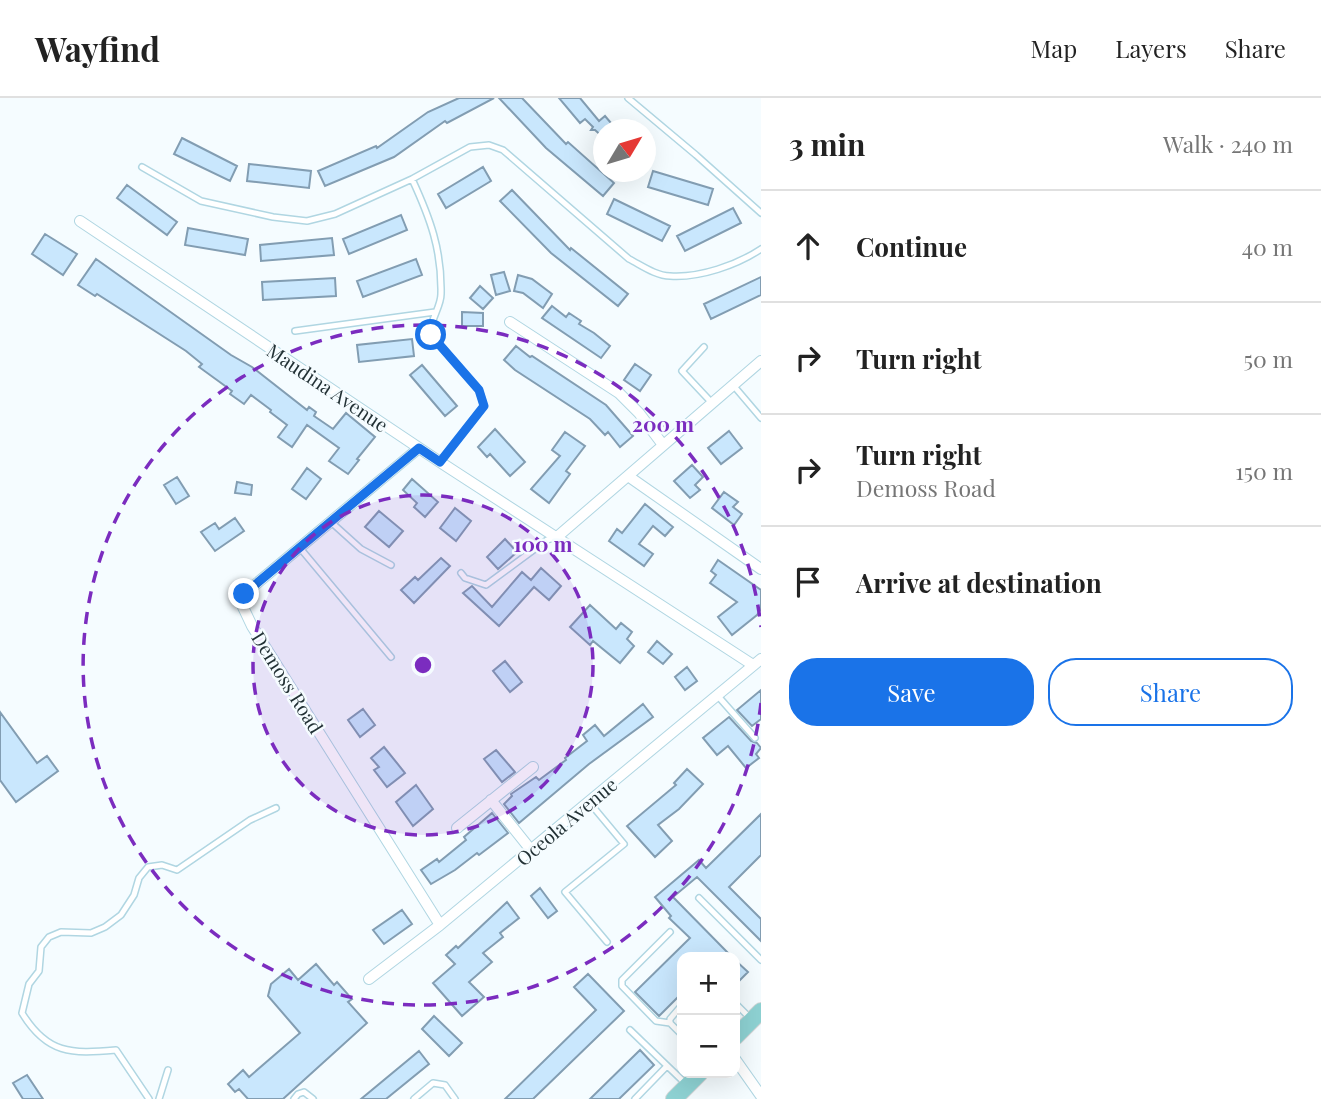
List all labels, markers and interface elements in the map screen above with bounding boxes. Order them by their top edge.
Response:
text: Wayfind [35,26,160,70]
text: Map [1031,32,1077,64]
text: Layers [1115,32,1187,64]
text: Share [1225,32,1286,64]
north arrow [593,119,656,182]
text: 3 min [789,124,865,164]
text: Walk · 240 m [1163,128,1293,159]
icon: ahead [789,227,827,265]
text: Continue [856,229,967,264]
text: 40 m [1242,231,1293,262]
route start [415,319,446,350]
street label: Maudina Avenue [262,337,394,437]
icon: right [789,339,827,377]
text: Turn right [856,341,982,376]
text: 50 m [1244,343,1293,374]
text: 200 m [632,409,694,437]
text: Turn right [856,437,982,472]
icon: right [789,451,827,489]
text: 150 m [1235,455,1293,486]
text: Demoss Road [856,472,996,503]
text: 100 m [513,529,573,557]
icon: arrive [789,563,827,601]
text: Arrive at destination [856,565,1102,600]
route end [228,578,259,609]
street label: Demoss Road [246,626,330,738]
centre of rings [411,653,435,677]
button: Save [789,658,1034,726]
button: Share [1048,658,1293,726]
street label: Oceola Avenue [510,771,622,871]
map controls [677,952,740,1078]
button: + [677,952,740,1015]
button: − [677,1015,740,1078]

